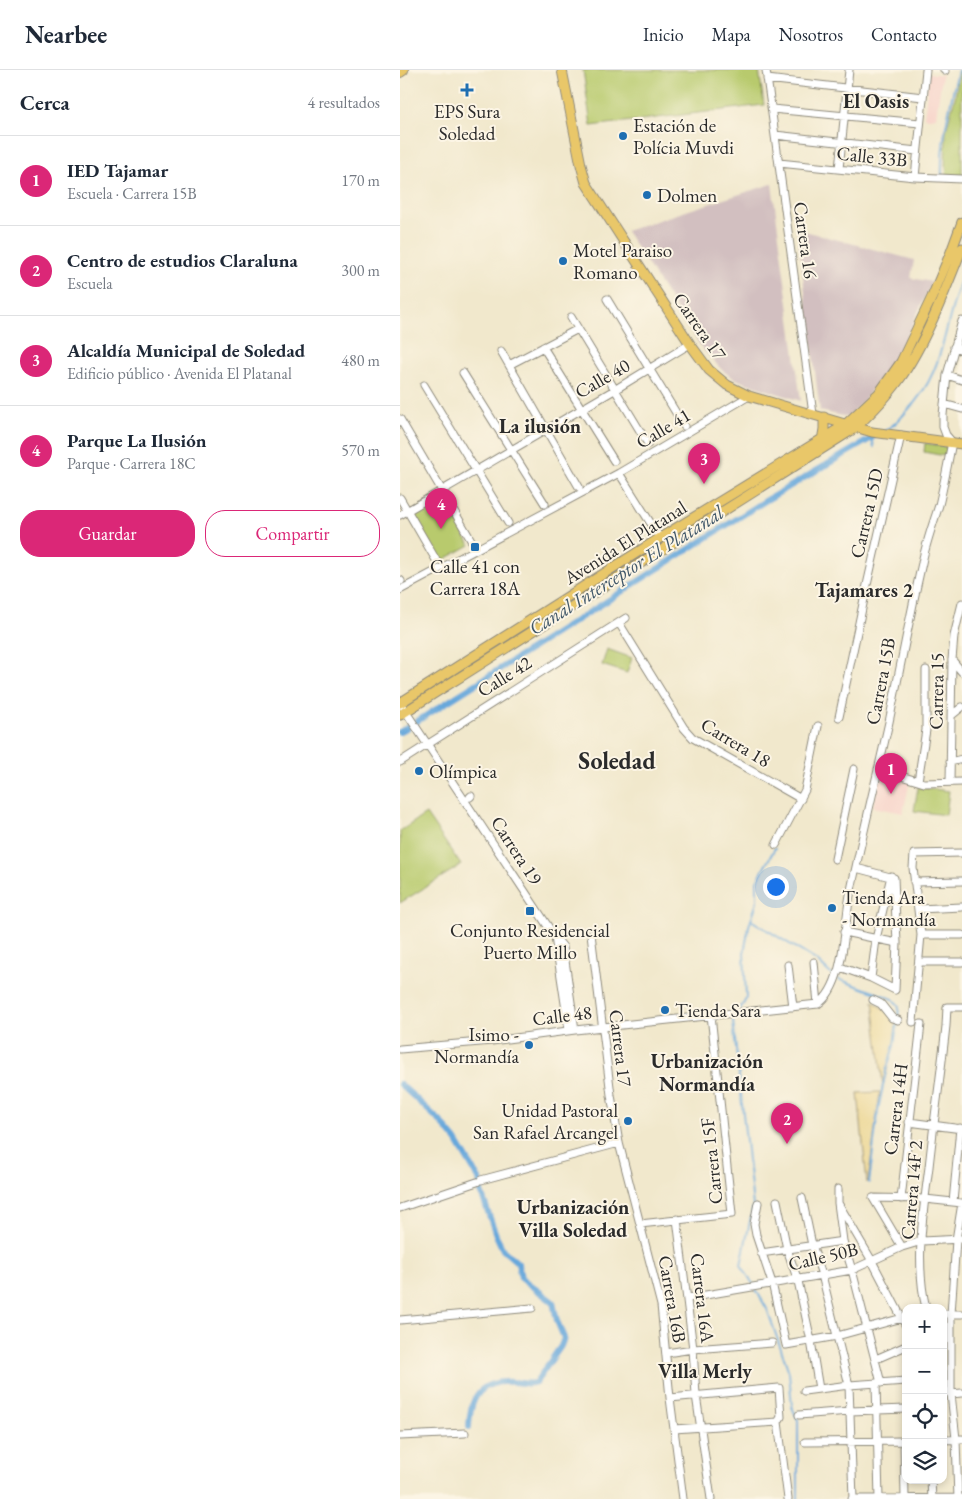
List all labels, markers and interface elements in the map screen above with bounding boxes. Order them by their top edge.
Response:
text: Nearbee [25,19,107,50]
text: Inicio [643,23,684,46]
text: Mapa [712,23,751,46]
text: Nosotros [779,23,843,46]
text: Contacto [871,23,937,46]
marker: EPS Sura Soledad [460,83,474,97]
district label: El Oasis [843,88,909,114]
text: Cerca [20,89,70,116]
text: 4 resultados [308,92,380,113]
place label: EPS Sura Soledad [434,99,501,146]
place label: Estación de Polícia Muvdi [633,113,734,160]
marker: Estación de Polícia Muvdi [617,130,629,142]
street label: Calle 33B [835,140,908,173]
text: IED Tajamar [67,158,168,183]
text: 1 [32,170,40,191]
text: 170 m [341,170,380,191]
text: Escuela · Carrera 15B [67,183,197,204]
place label: Dolmen [657,183,717,208]
marker: Dolmen [641,189,653,201]
street label: Carrera 16 [788,200,823,280]
place label: Motel Paraiso Romano [573,238,672,285]
text: Centro de estudios Claraluna [67,248,298,273]
marker: Motel Paraiso Romano [557,255,569,267]
text: 2 [32,260,40,281]
text: 300 m [341,260,380,281]
text: Escuela [67,273,113,294]
street label: Carrera 17 [667,288,732,366]
text: Alcaldía Municipal de Soledad [67,338,305,363]
text: 3 [32,350,40,371]
text: 480 m [341,350,380,371]
street label: Calle 40 [570,353,634,404]
text: Edificio público · Avenida El Platanal [67,363,292,384]
street label: Calle 41 [631,402,695,455]
district label: La ilusión [499,413,581,439]
text: Parque La Ilusión [67,428,206,453]
text: 4 [32,440,40,461]
text: 570 m [341,440,380,461]
pin: 3 [688,443,720,484]
text: Parque · Carrera 18C [67,453,196,474]
street label: Carrera 15D [844,466,889,560]
pin: 4 [425,488,457,529]
street label: Avenida El Platanal [558,494,692,591]
water label: Canal Interceptor El Platanal [524,499,730,641]
button: Guardar [20,510,195,557]
button: Compartir [205,510,380,557]
marker: Calle 41 con Carrera 18A [469,541,481,553]
place label: Calle 41 con Carrera 18A [430,554,521,601]
district label: Tajamares 2 [815,577,914,603]
street label: Carrera 15B [860,635,901,727]
street label: Calle 42 [472,650,536,703]
street label: Carrera 15 [923,652,950,730]
street label: Carrera 18 [696,712,775,773]
district label: Soledad [578,745,656,776]
pin: 1 [875,753,907,794]
place label: Olímpica [429,759,497,784]
marker: Olímpica [413,765,425,777]
street label: Carrera 19 [485,811,548,889]
your location [763,874,789,900]
place label: Tienda Ara - Normandía [842,885,936,932]
marker: Tienda Ara - Normandía [826,902,838,914]
marker: Conjunto Residencial Puerto Millo [524,905,536,917]
place label: Conjunto Residencial Puerto Millo [450,918,610,965]
place label: Tienda Sara [675,998,762,1023]
street label: Calle 48 [531,999,593,1032]
marker: Tienda Sara [659,1004,671,1016]
street label: Carrera 17 [603,1008,638,1089]
place label: Isimo - Normandía [434,1022,519,1069]
marker: Isimo - Normandía [523,1039,535,1051]
district label: Urbanización Normandía [651,1048,763,1097]
street label: Carrera 14H [877,1062,914,1157]
place label: Unidad Pastoral San Rafael Arcangel [473,1098,618,1145]
pin: 2 [771,1103,803,1144]
marker: Unidad Pastoral San Rafael Arcangel [622,1115,634,1127]
street label: Carrera 15F [694,1116,728,1205]
street label: Carrera 14F 2 [895,1139,928,1241]
district label: Urbanización Villa Soledad [517,1194,629,1243]
street label: Calle 50B [786,1236,860,1277]
street label: Carrera 16A [685,1252,721,1345]
street label: Carrera 16B [653,1253,692,1345]
map controls [902,1304,947,1484]
button: + [902,1304,947,1349]
button: − [902,1349,947,1394]
district label: Villa Merly [658,1358,752,1384]
button: locate [902,1394,947,1439]
button: layers [902,1439,947,1484]

